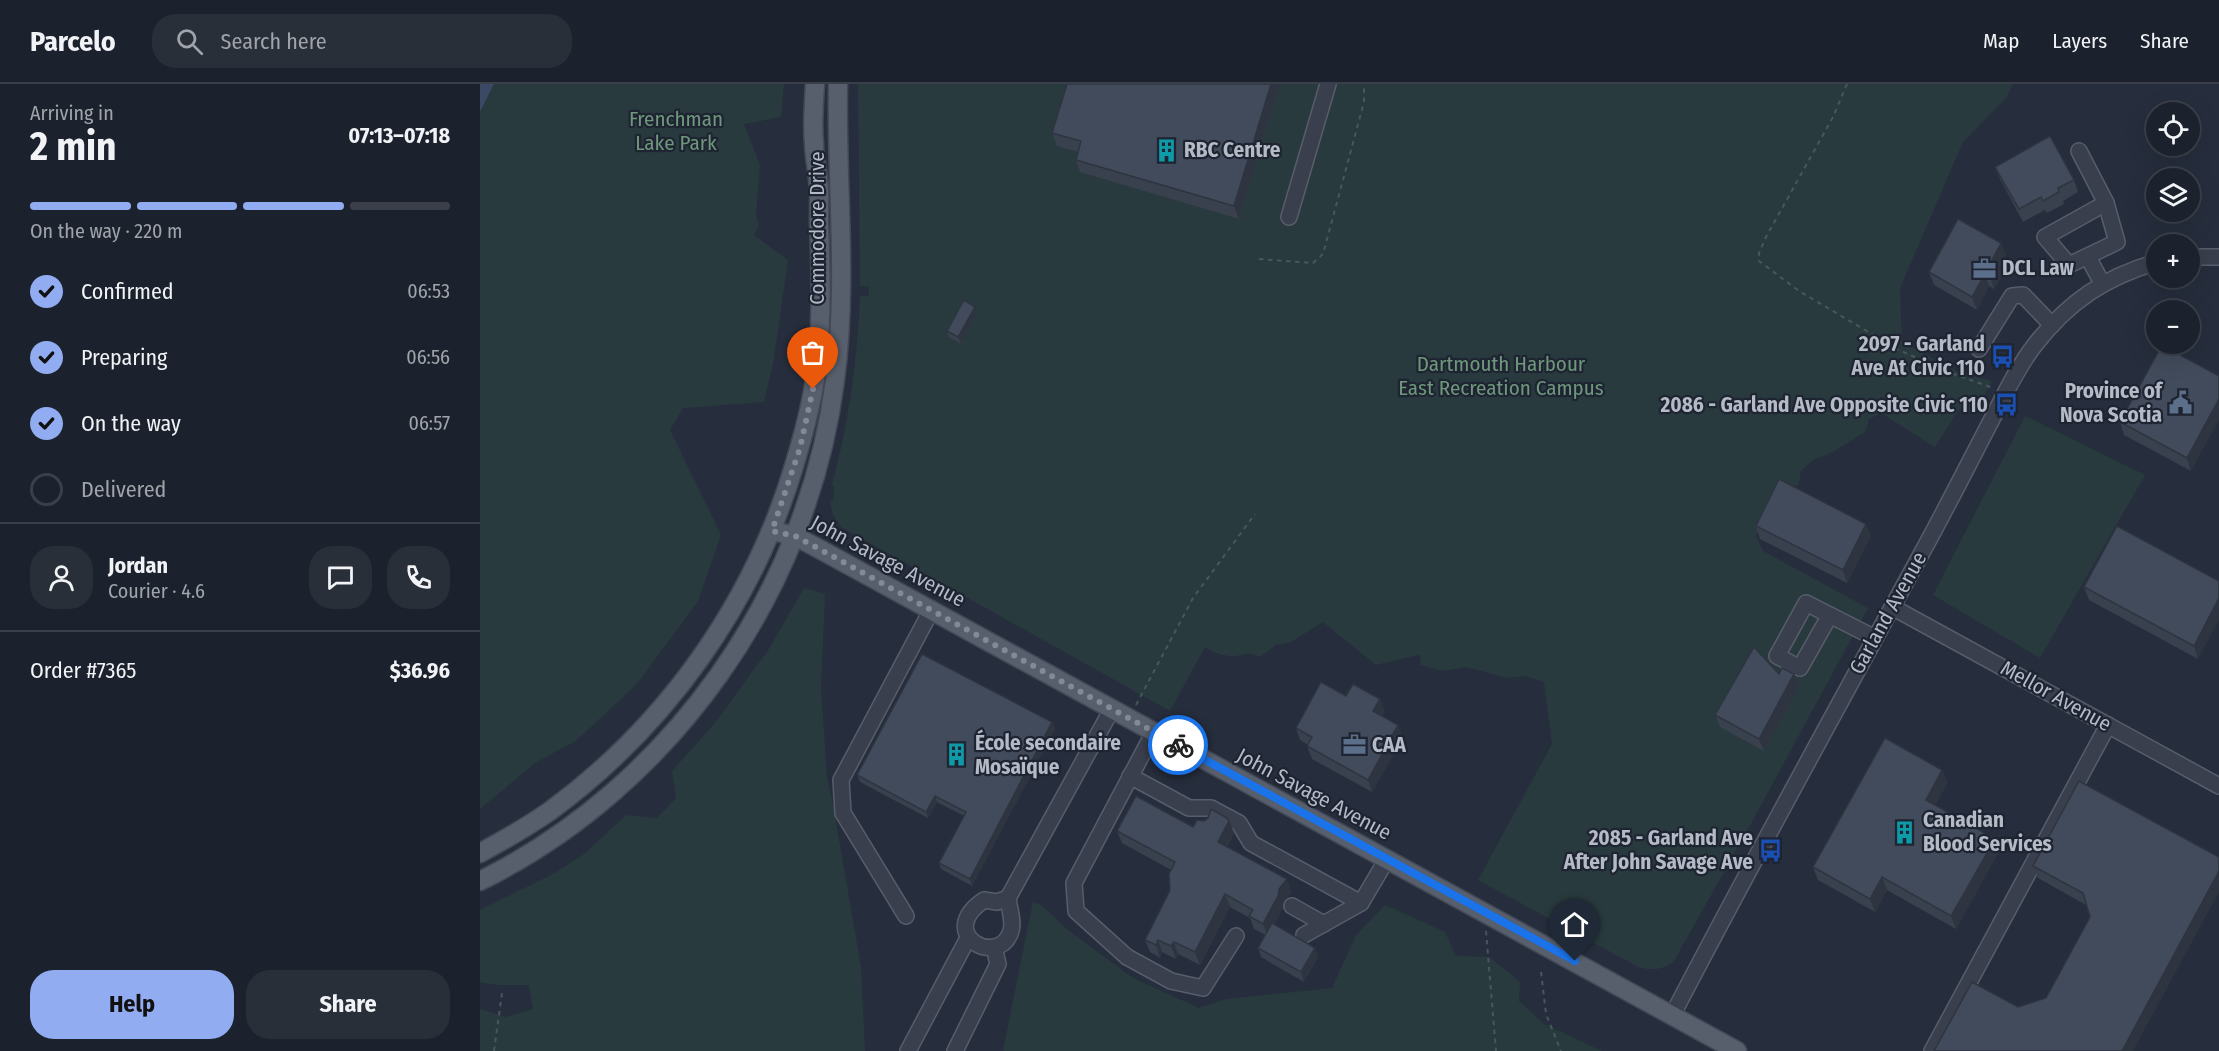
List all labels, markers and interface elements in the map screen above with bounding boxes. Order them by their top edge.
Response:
search box [152,14,572,68]
text: Parcelo [30,25,116,58]
icon: search [173,25,206,58]
text: Search here [221,28,327,55]
text: Map [1983,28,2019,54]
text: Layers [2052,28,2107,54]
text: Share [2140,28,2189,54]
text: Arriving in [30,101,114,125]
map controls [2146,102,2200,354]
button: locate [2146,102,2200,156]
park label: Frenchman Lake Park [629,106,723,156]
text: 07:13–07:18 [348,122,450,149]
text: 2 min [30,124,116,170]
building icon: RBC Centre [1153,137,1179,163]
place label: RBC Centre [1184,137,1281,163]
street label: Commodore Drive [804,151,830,305]
button: layers [2146,168,2200,222]
text: On the way · 220 m [30,219,183,243]
button: + [2146,234,2200,288]
office icon: DCL Law [1971,255,1997,281]
place label: DCL Law [2002,255,2075,281]
icon: check [30,275,63,308]
text: Confirmed [81,278,174,305]
text: 06:53 [407,279,450,303]
button: − [2146,300,2200,354]
pin [787,327,838,389]
place label: 2097 - Garland Ave At Civic 110 [1851,331,1985,381]
icon: bag [796,336,829,369]
icon: check [30,341,63,374]
bus stop icon: 2097 - Garland Ave At Civic 110 [1990,343,2016,369]
text: Preparing [81,344,167,371]
text: 06:56 [406,345,450,369]
park label: Dartmouth Harbour East Recreation Campus [1398,351,1604,401]
place label: Province of Nova Scotia [2060,378,2164,428]
public building icon: Province of Nova Scotia [2167,390,2193,416]
place label: 2086 - Garland Ave Opposite Civic 110 [1660,392,1988,418]
bus stop icon: 2086 - Garland Ave Opposite Civic 110 [1993,392,2019,418]
icon: check [30,407,63,440]
text: On the way [81,410,181,437]
text: 06:57 [408,411,450,435]
text: Delivered [81,476,166,503]
street label: John Savage Avenue [806,509,970,613]
button: person [30,546,93,609]
button: chat [309,546,372,609]
button: phone [387,546,450,609]
street label: Garland Avenue [1844,547,1932,679]
text: Jordan [108,552,168,579]
text: Courier · 4.6 [108,579,205,603]
street label: Mellor Avenue [1996,655,2116,737]
text: Order #7365 [30,657,136,684]
text: $36.96 [390,657,450,684]
courier [1148,715,1208,775]
place label: École secondaire Mosaïque [975,729,1121,780]
icon: bike [1162,729,1195,762]
office icon: CAA [1341,732,1367,758]
place label: CAA [1372,732,1406,758]
building icon: École secondaire Mosaïque [944,742,970,768]
street label: John Savage Avenue [1232,742,1396,846]
place label: Canadian Blood Services [1923,807,2052,857]
building icon: Canadian Blood Services [1892,819,1918,845]
place label: 2085 - Garland Ave After John Savage Ave [1563,825,1753,875]
bus stop icon: 2085 - Garland Ave After John Savage Ave [1758,837,1784,863]
pin [1549,899,1600,961]
icon: home [1558,908,1591,941]
button: Help [30,970,234,1039]
button: Share [246,970,450,1039]

